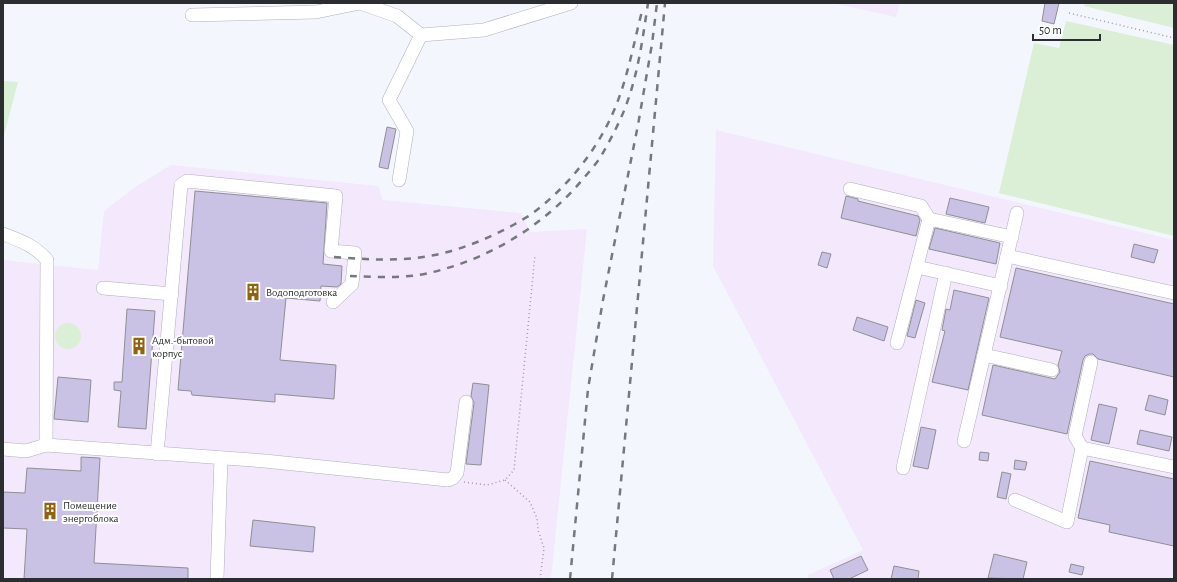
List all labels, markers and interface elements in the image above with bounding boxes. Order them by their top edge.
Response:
scale bar [1033,16,1100,42]
text: 50 m [1039,24,1062,36]
building icon: Водоподготовка [243,282,263,302]
place label: Водоподготовка [266,287,337,298]
place label: Адм.-бытовой корпус [152,335,214,359]
building icon: Адм.-бытовой корпус [129,336,149,356]
place label: Помещение энергоблока [63,500,119,524]
building icon: Помещение энергоблока [40,501,60,521]

